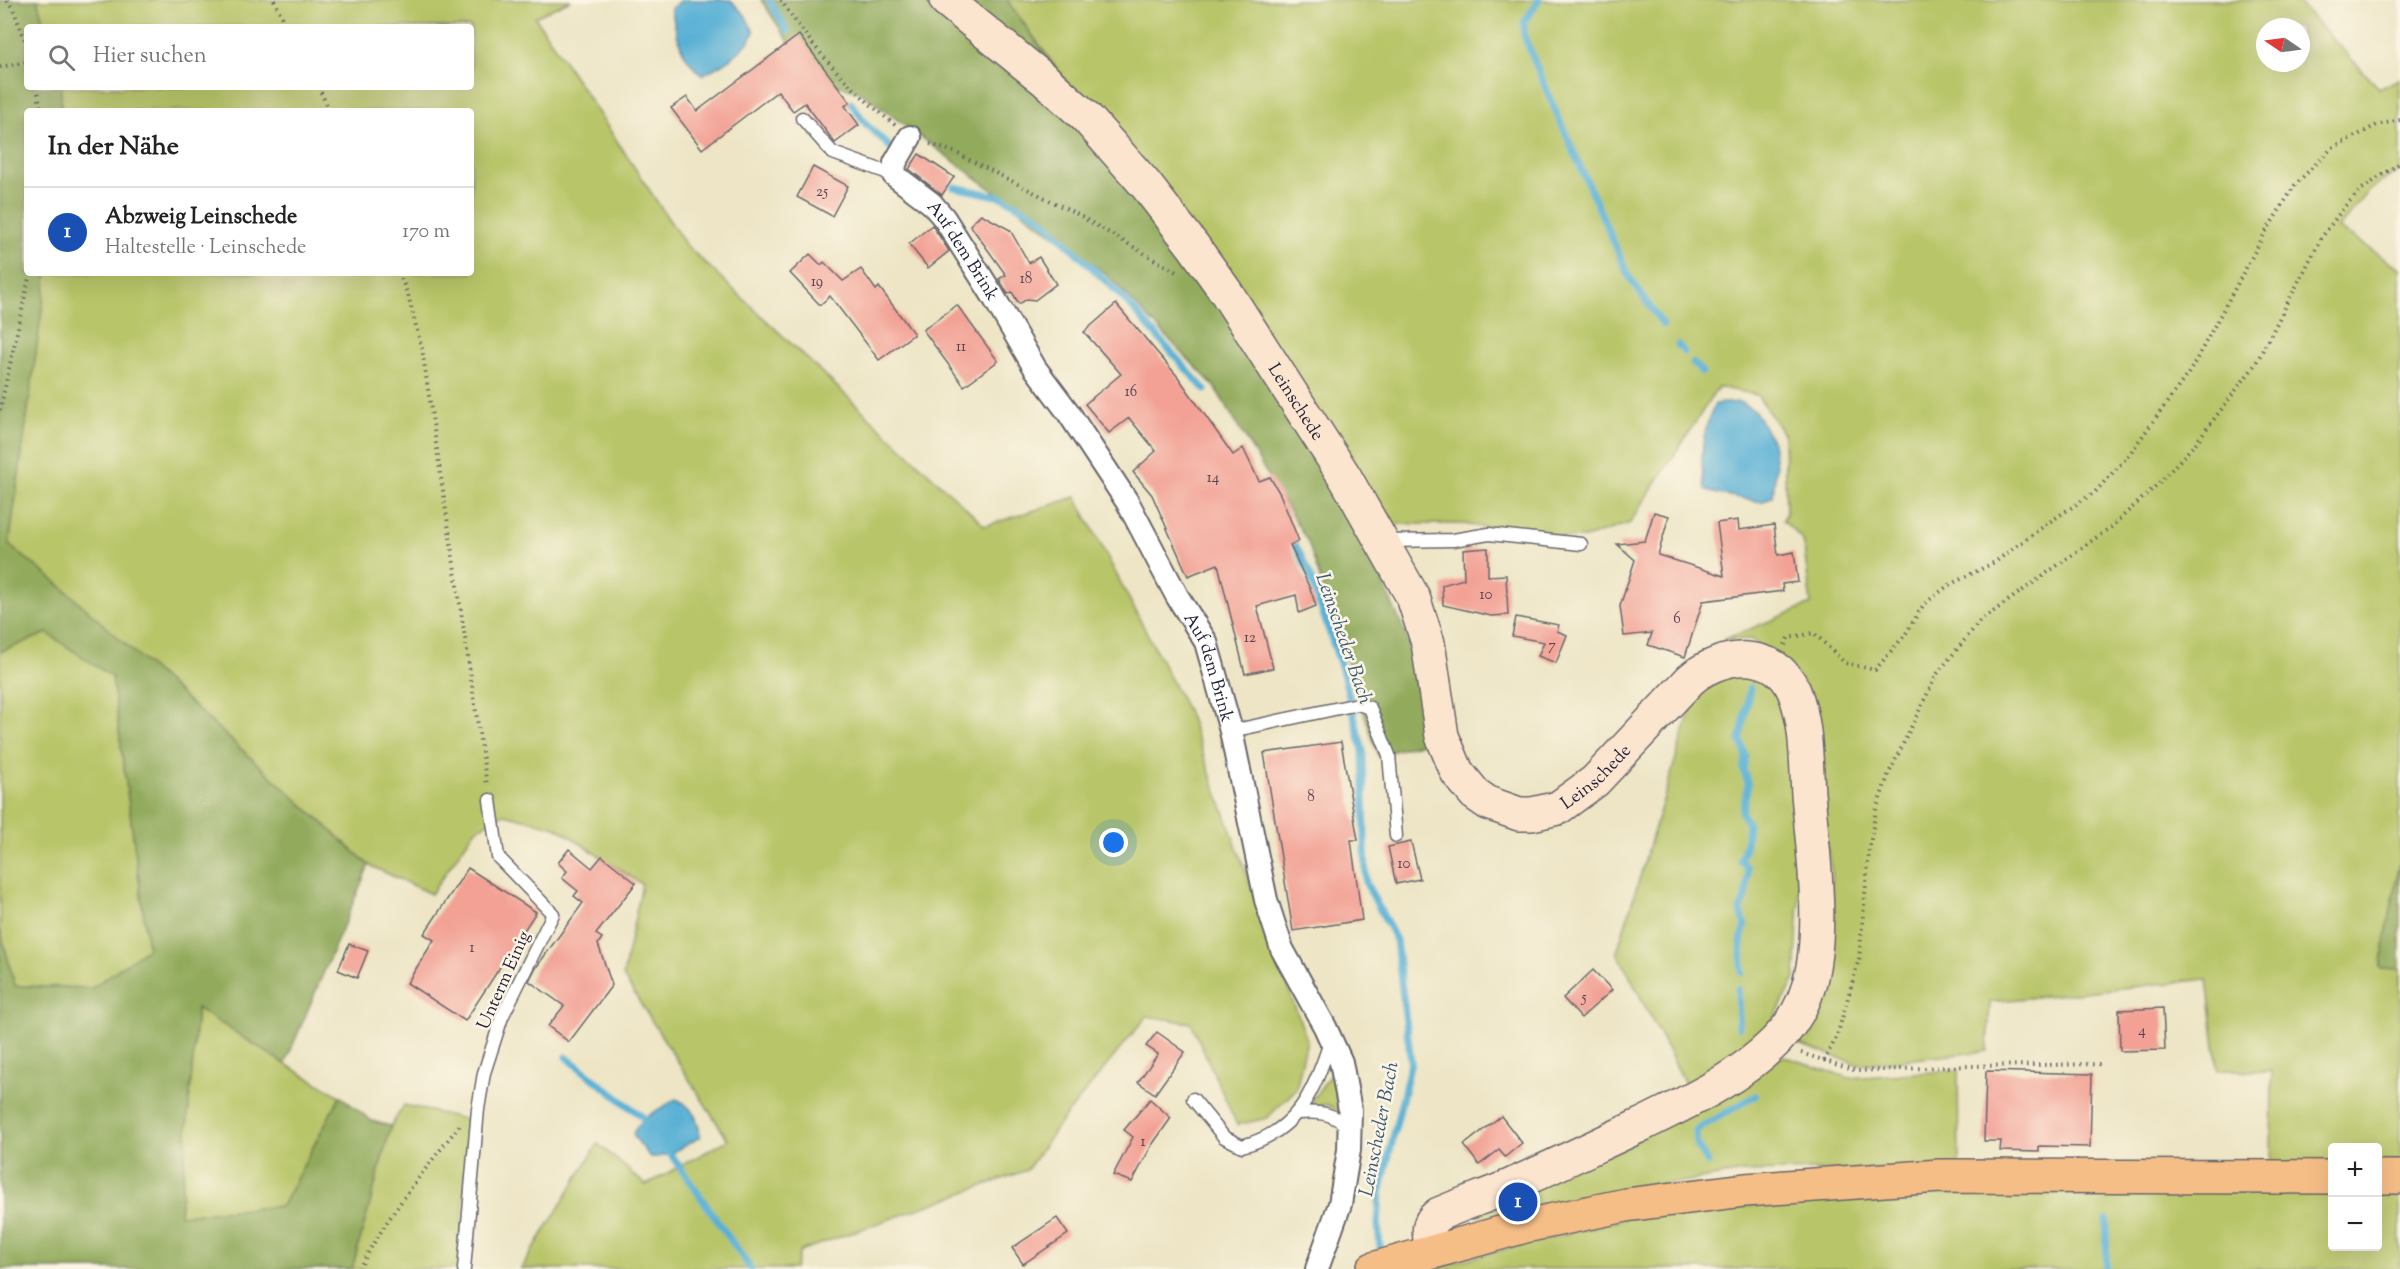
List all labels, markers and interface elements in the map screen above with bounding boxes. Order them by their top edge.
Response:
north arrow [2256,18,2310,72]
search box [24,24,474,90]
icon: search [45,41,78,74]
text: Hier suchen [93,41,207,73]
text: In der Nähe [48,129,179,166]
house number: 25 [816,182,828,203]
street label: Auf dem Brink [920,196,1004,306]
text: Abzweig Leinschede [105,202,297,234]
text: 1 [64,218,71,247]
text: 170 m [402,218,450,247]
text: Haltestelle · Leinschede [105,234,306,263]
house number: 18 [1020,269,1032,290]
house number: 19 [811,272,823,293]
house number: 11 [956,337,966,358]
street label: Leinschede [1260,359,1329,446]
house number: 16 [1125,382,1137,403]
house number: 14 [1207,468,1220,489]
water label: Leinscheder Bach [1307,569,1379,709]
house number: 10 [1480,585,1493,606]
street label: Auf dem Brink [1176,608,1239,726]
house number: 6 [1673,609,1681,630]
house number: 12 [1244,628,1256,649]
house number: 7 [1548,636,1556,657]
street label: Leinschede [1556,739,1638,817]
house number: 8 [1307,787,1315,808]
your location [1099,828,1128,857]
house number: 10 [1398,854,1411,875]
street label: Unterm Einig [471,927,538,1034]
house number: 1 [469,938,475,959]
house number: 5 [1580,988,1587,1009]
house number: 4 [2138,1021,2146,1042]
water label: Leinscheder Bach [1353,1059,1408,1200]
house number: 1 [1140,1132,1146,1153]
map controls [2328,1143,2382,1251]
button: + [2328,1143,2382,1197]
pin: 1 [1498,1180,1538,1224]
button: − [2328,1197,2382,1251]

